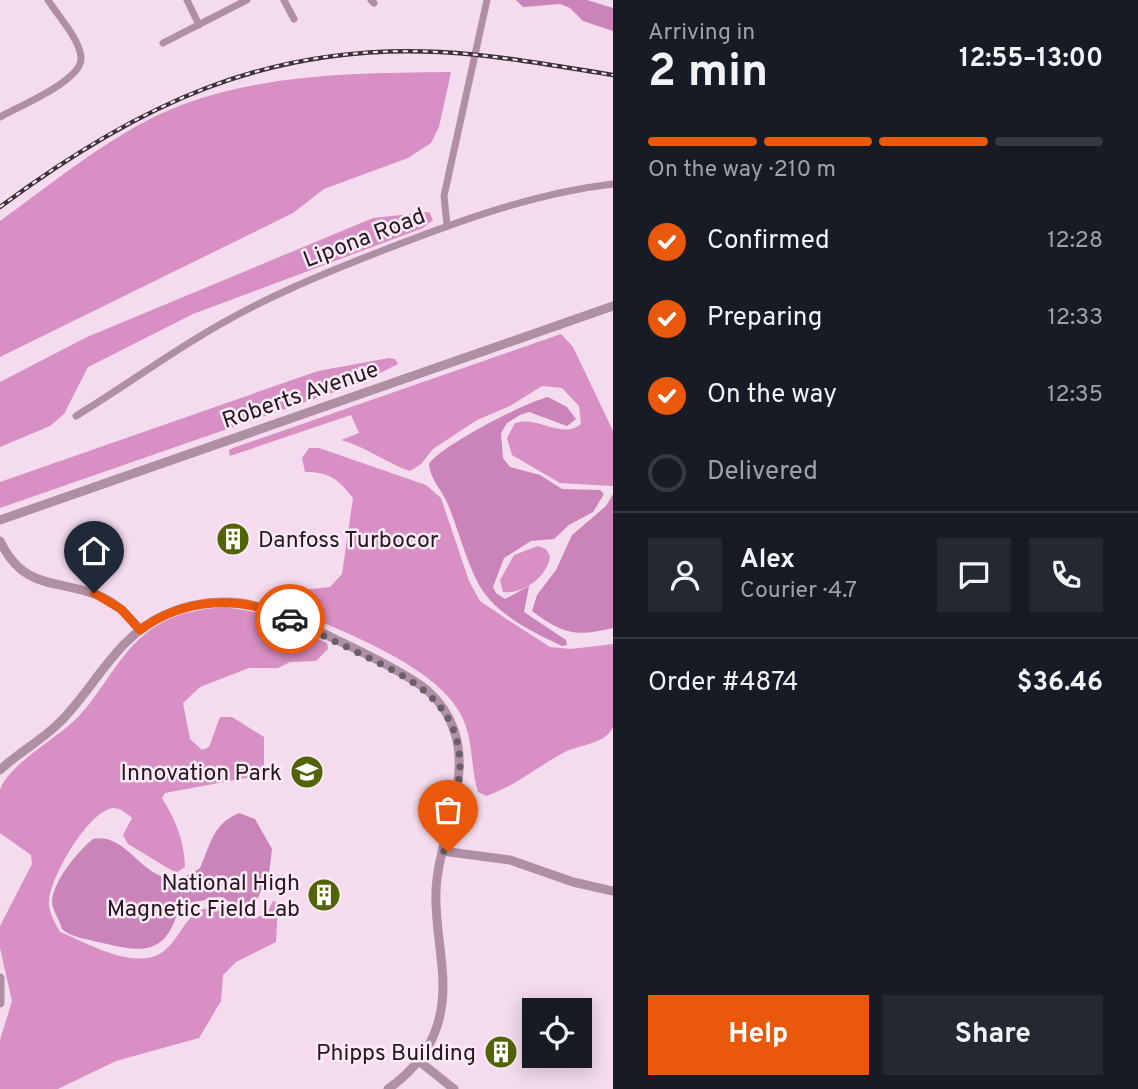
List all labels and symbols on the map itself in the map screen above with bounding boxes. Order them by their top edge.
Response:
street label: Lipona Road [300,203,430,276]
street label: Roberts Avenue [219,356,383,437]
building icon: Danfoss Turbocor [214,520,252,558]
pin [64,521,124,593]
place label: Danfoss Turbocor [258,527,439,556]
courier [255,584,325,654]
school or university icon: Innovation Park [288,753,326,791]
place label: Innovation Park [121,760,282,789]
pin [418,780,478,852]
place label: National High Magnetic Field Lab [107,870,300,925]
building icon: National High Magnetic Field Lab [305,876,343,914]
building icon: Phipps Building [482,1033,520,1071]
place label: Phipps Building [316,1040,476,1069]

